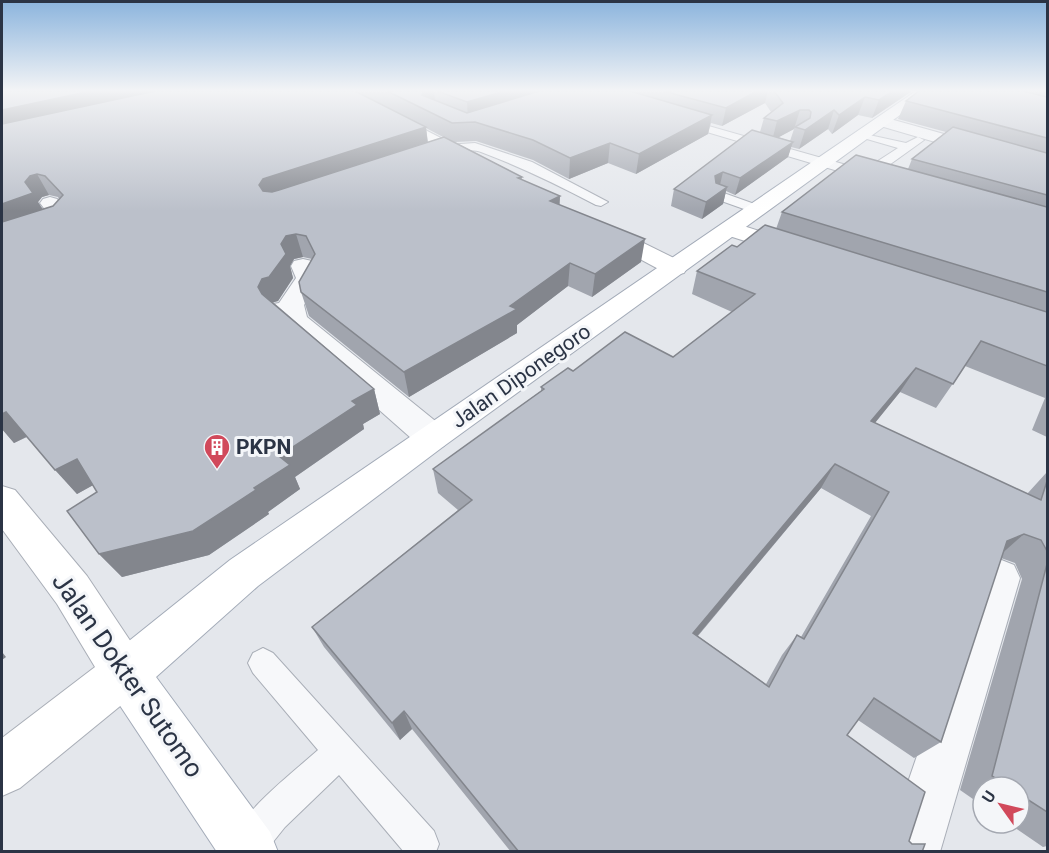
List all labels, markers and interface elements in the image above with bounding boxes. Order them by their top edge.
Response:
street label: Jalan Diponegoro [447,319,595,433]
building icon: PKPN [202,432,232,470]
place label: PKPN [236,435,291,459]
street label: Jalan Dokter Sutomo [46,567,210,783]
north arrow [971,775,1031,835]
text: U [978,787,1000,807]

